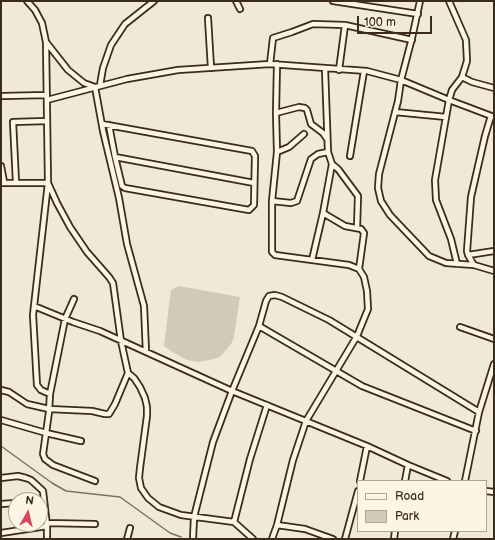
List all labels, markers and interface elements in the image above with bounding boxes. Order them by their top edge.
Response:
scale bar [359,8,434,34]
text: 100 m [364,15,396,30]
legend [357,480,487,532]
text: Road [395,489,424,504]
north arrow [8,492,48,532]
text: N [25,494,35,508]
text: Park [395,509,419,524]

